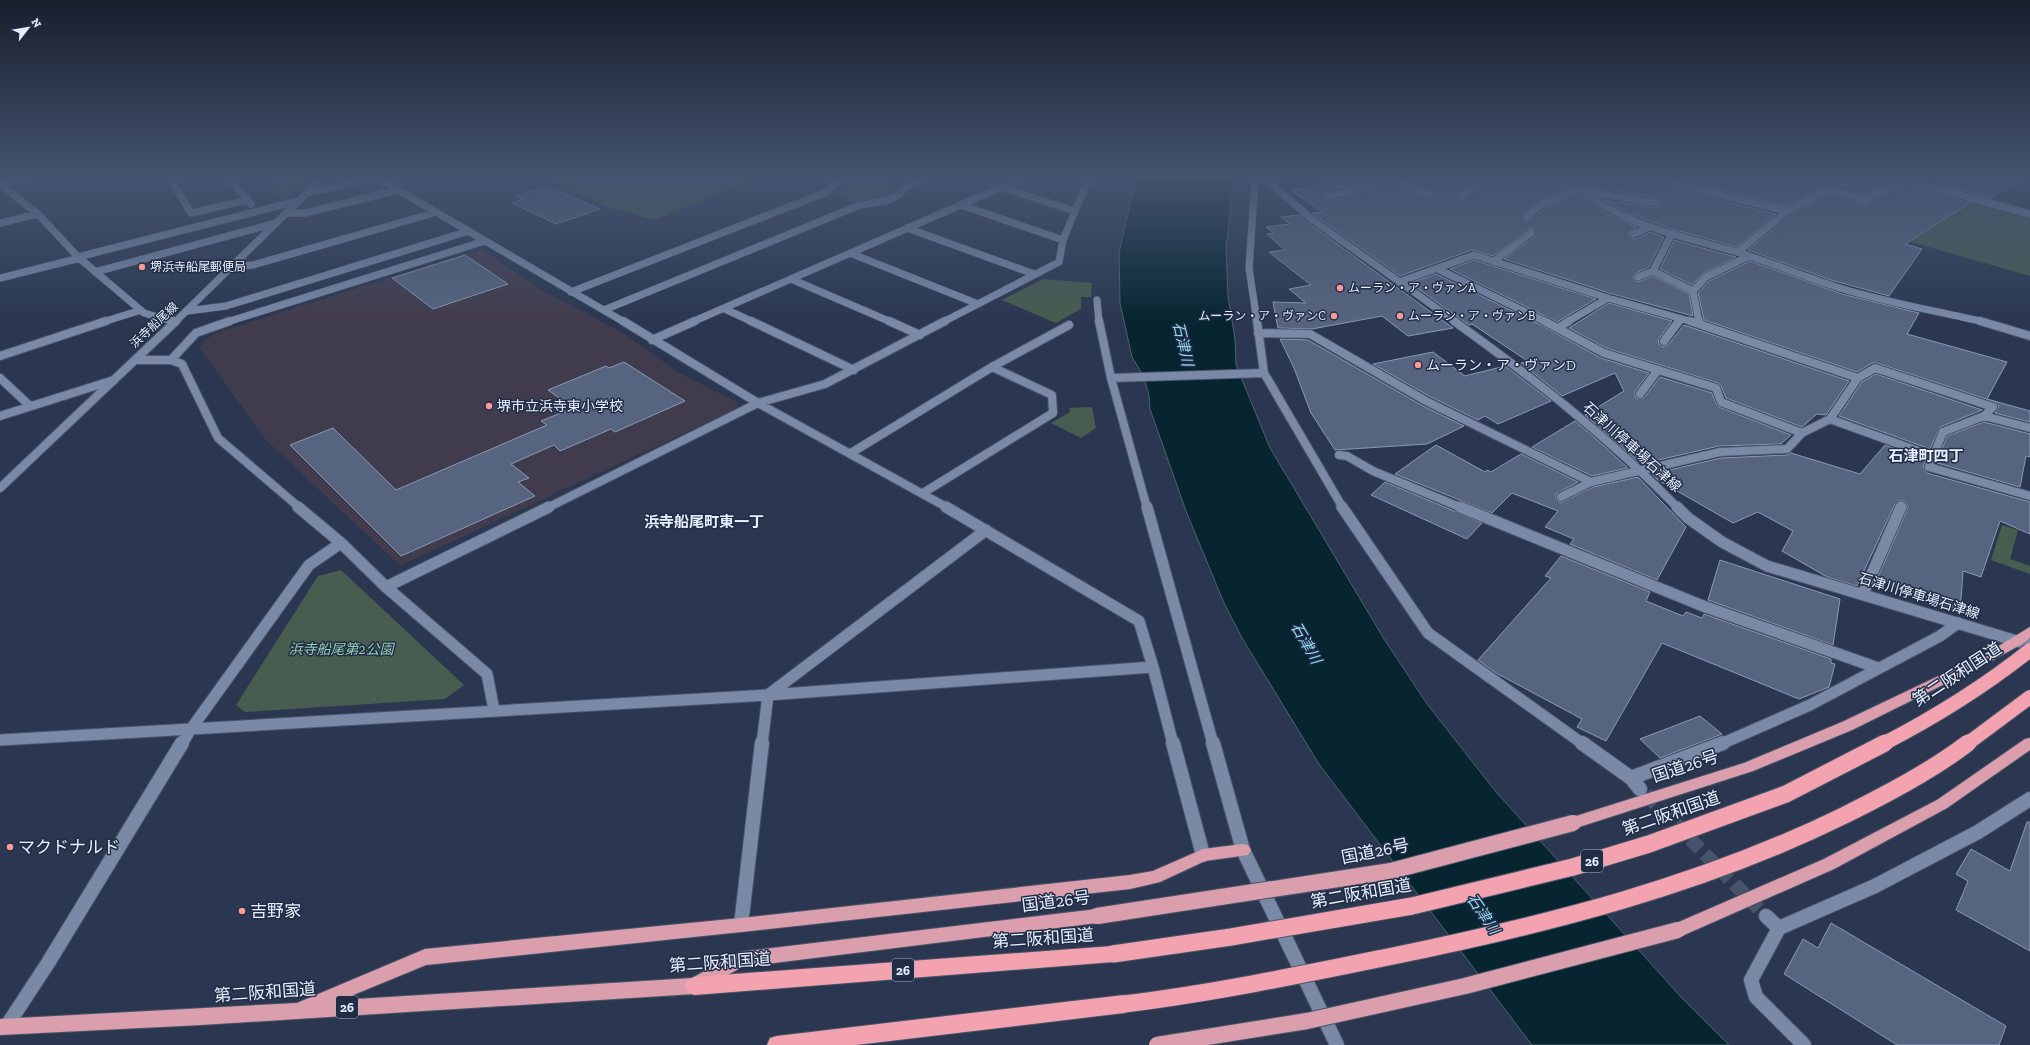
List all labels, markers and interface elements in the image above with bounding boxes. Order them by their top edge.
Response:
north arrow [8,8,48,48]
text: N [28,16,44,31]
place label: 堺浜寺船尾郵便局 [150,260,246,274]
marker: 堺浜寺船尾郵便局 [137,262,147,272]
place label: ムーラン・ア・ヴァンA [1348,281,1476,295]
marker: ムーラン・ア・ヴァンA [1335,283,1345,293]
street label: 浜寺船尾線 [127,299,181,351]
place label: ムーラン・ア・ヴァンC [1198,309,1326,323]
place label: ムーラン・ア・ヴァンB [1408,309,1535,323]
marker: ムーラン・ア・ヴァンC [1329,311,1339,321]
marker: ムーラン・ア・ヴァンB [1395,311,1405,321]
water label: 石津川 [1169,320,1197,370]
place label: ムーラン・ア・ヴァンD [1426,357,1576,374]
marker: ムーラン・ア・ヴァンD [1413,360,1423,370]
place label: 堺市立浜寺東小学校 [497,398,623,415]
street label: 石津川停車場石津線 [1579,399,1685,495]
marker: 堺市立浜寺東小学校 [484,401,494,411]
district label: 石津町四丁 [1888,447,1964,465]
district label: 浜寺船尾町東一丁 [644,513,764,531]
street label: 石津川停車場石津線 [1856,569,1982,623]
water label: 石津川 [1287,619,1326,669]
street label: 第二阪和国道 [1909,638,2005,710]
park label: 浜寺船尾第2公園 [288,641,396,658]
street label: 国道26号 [1649,746,1721,786]
street label: 第二阪和国道 [1620,787,1722,839]
street label: 国道26号 [1339,835,1411,867]
place label: マクドナルド [18,837,120,857]
marker: マクドナルド [5,842,15,852]
road number: 26 [1581,850,1603,872]
street label: 第二阪和国道 [1309,874,1413,912]
street label: 国道26号 [1021,887,1091,915]
water label: 石津川 [1463,890,1504,939]
place label: 吉野家 [250,901,301,921]
marker: 吉野家 [237,906,247,916]
street label: 第二阪和国道 [991,924,1095,952]
street label: 第二阪和国道 [668,948,772,976]
road number: 26 [892,959,914,981]
street label: 第二阪和国道 [213,978,317,1006]
road number: 26 [336,996,358,1018]

